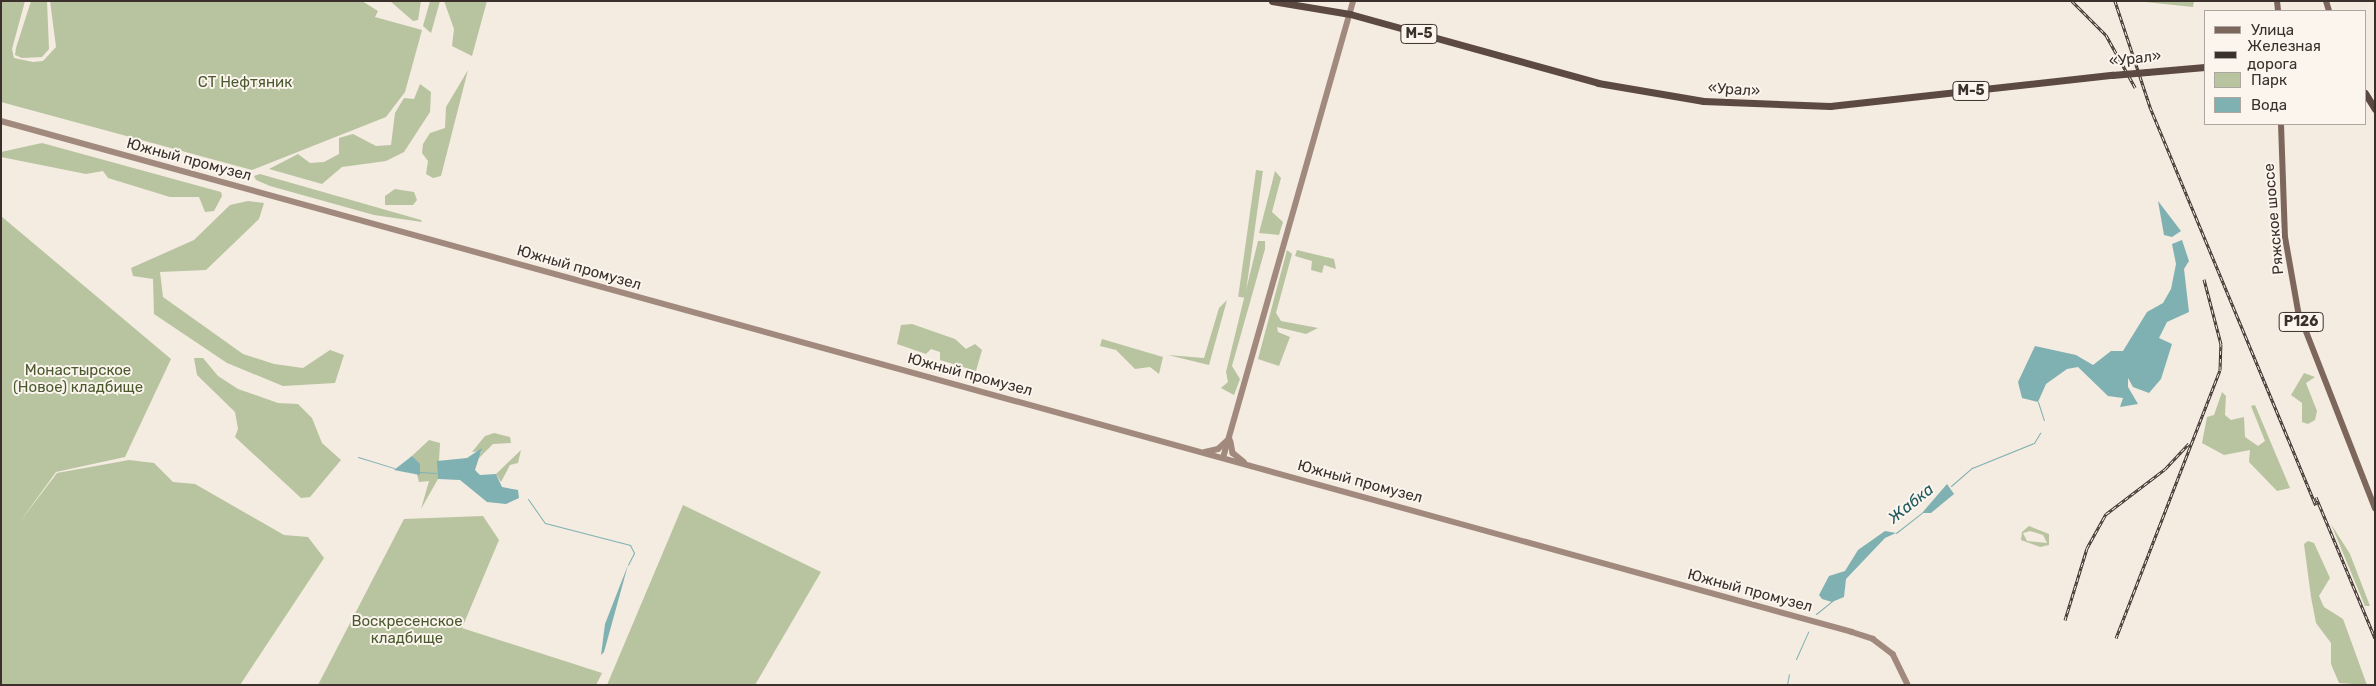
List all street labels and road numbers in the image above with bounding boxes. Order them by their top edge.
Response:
road number: М-5 [1400,22,1438,46]
street label: «Урал» [2108,47,2162,71]
street label: «Урал» [1707,79,1761,101]
road number: М-5 [1952,80,1990,102]
street label: Южный промузел [125,135,253,185]
street label: Ряжское шоссе [2260,163,2288,275]
street label: Южный промузел [515,242,643,294]
road number: Р126 [2278,311,2324,334]
street label: Южный промузел [906,350,1034,400]
street label: Южный промузел [1296,457,1424,507]
street label: Южный промузел [1686,566,1814,616]

